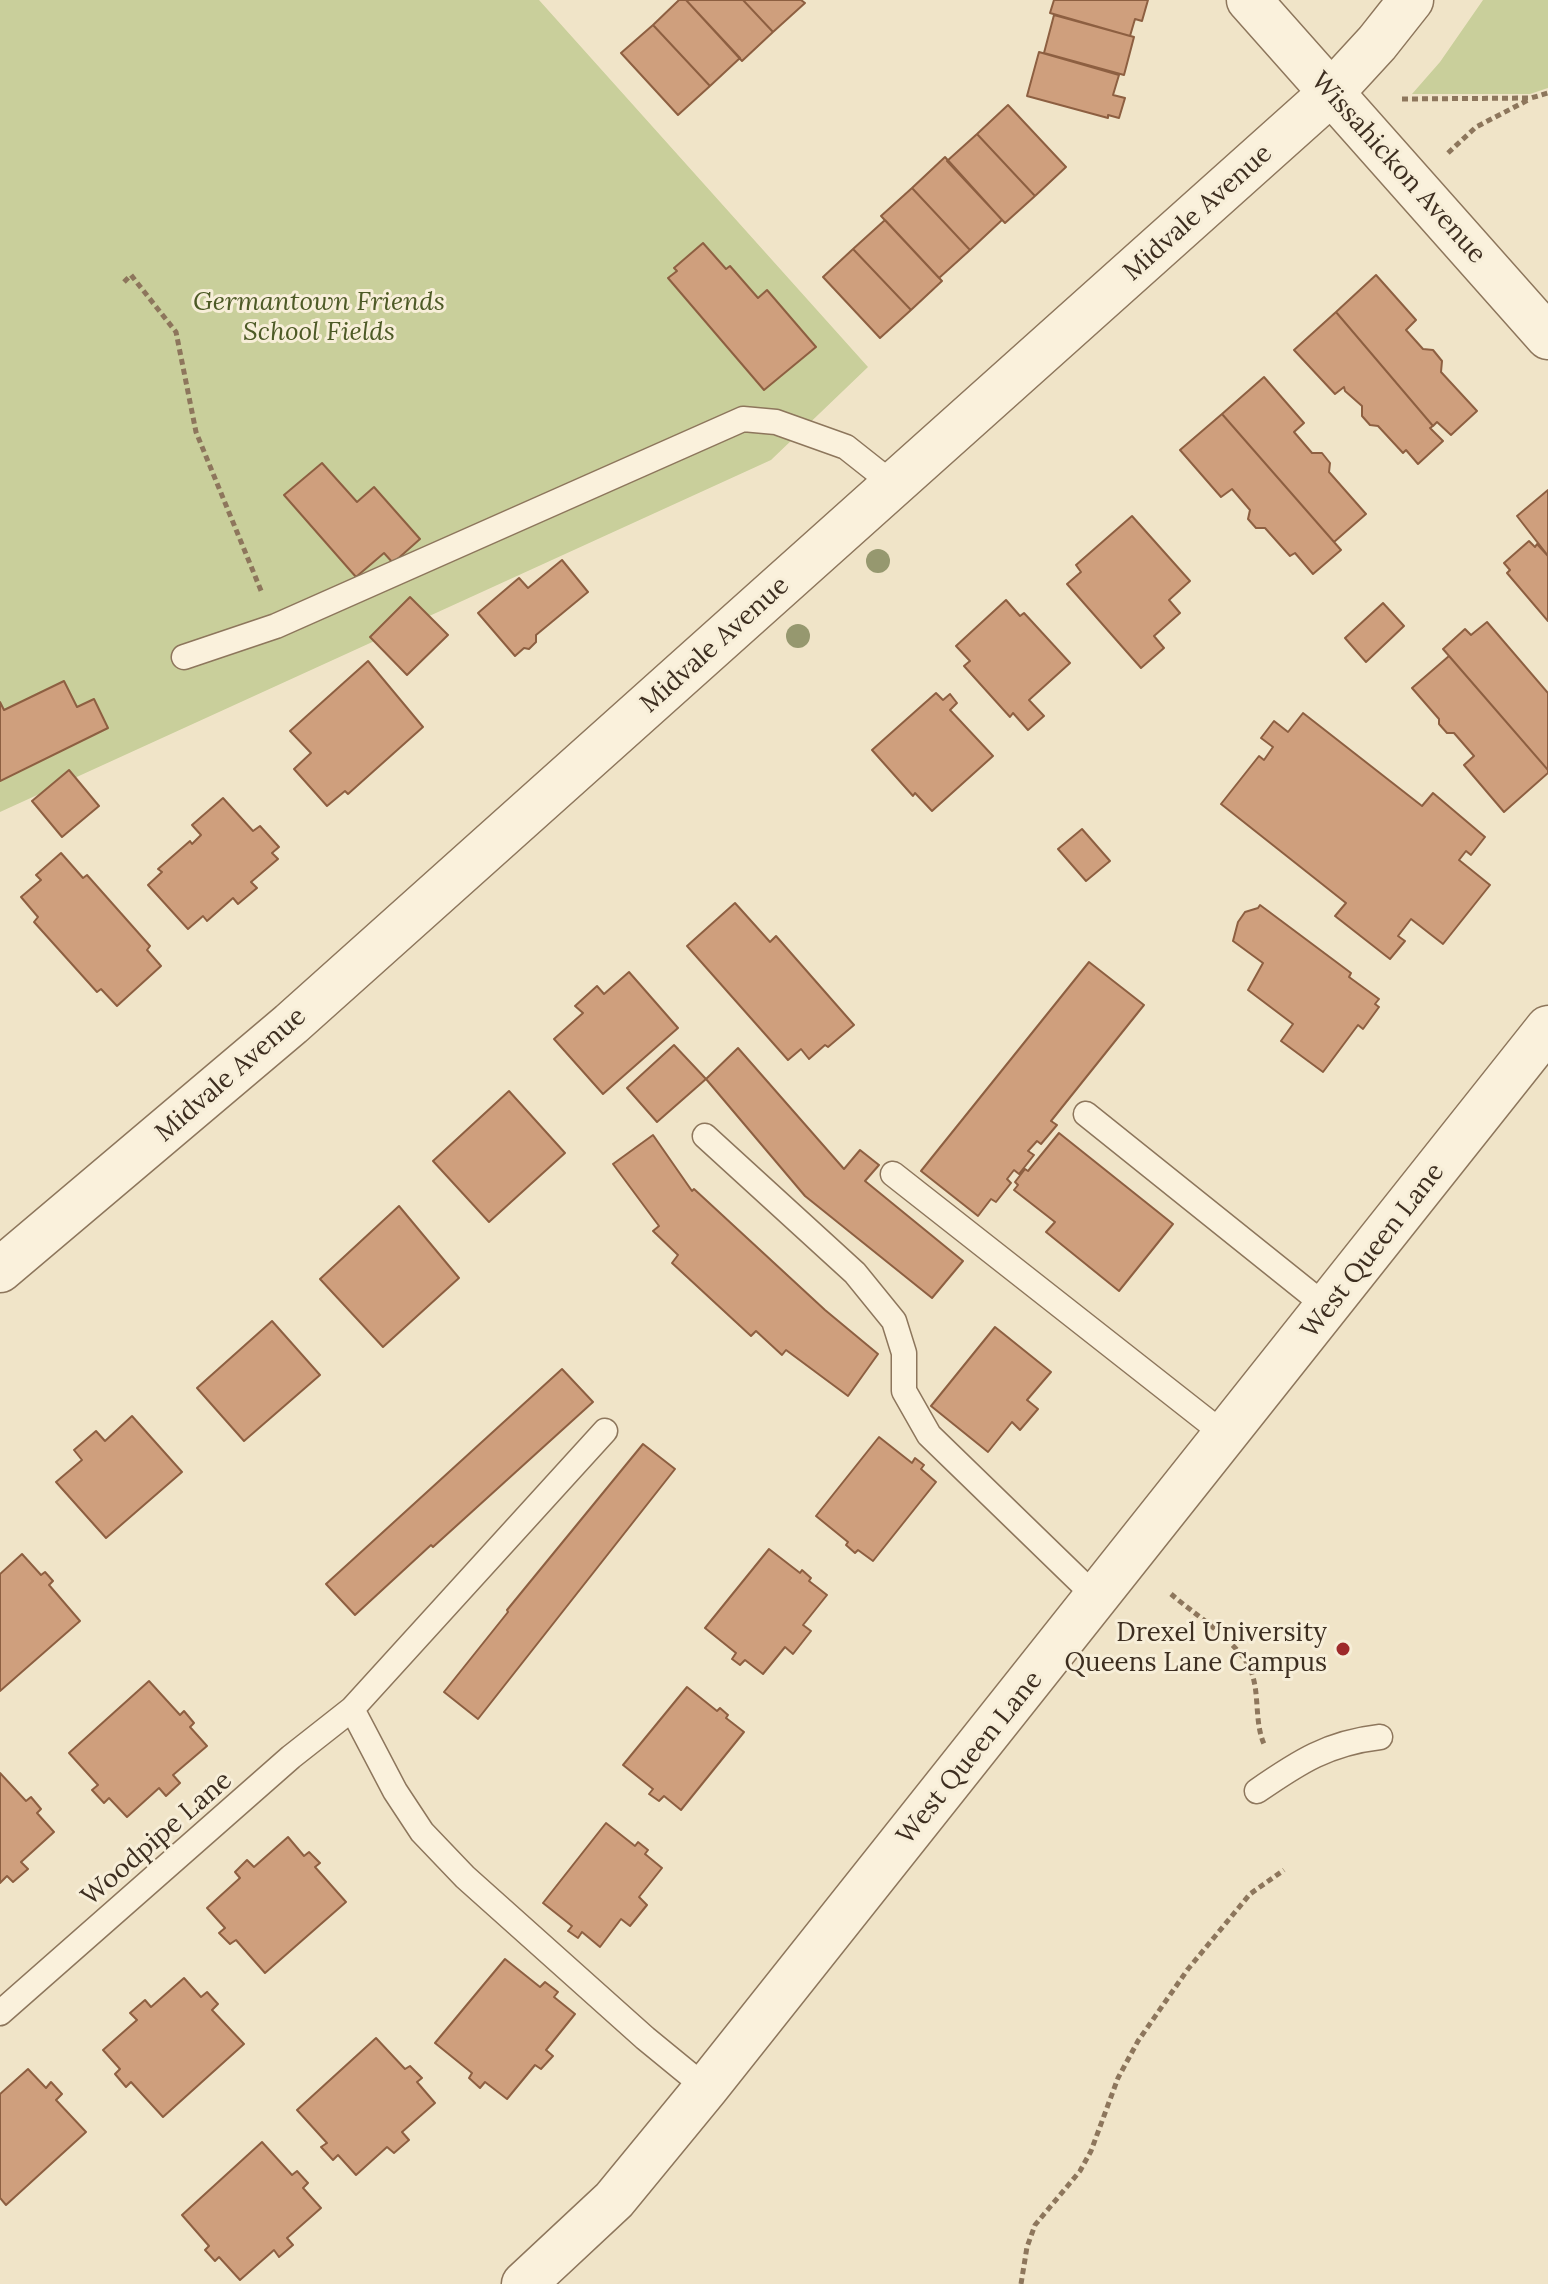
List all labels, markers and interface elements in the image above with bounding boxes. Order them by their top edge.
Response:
street label: Wissahickon Avenue [1304,66,1492,270]
street label: Midvale Avenue [1117,138,1279,288]
park label: Germantown Friends School Fields [193,287,445,348]
street label: Midvale Avenue [634,570,796,720]
street label: Midvale Avenue [149,1001,313,1149]
street label: West Queen Lane [1295,1157,1451,1345]
place label: Drexel University Queens Lane Campus [1064,1618,1327,1680]
marker: Drexel University Queens Lane Campus [1334,1640,1352,1658]
street label: West Queen Lane [891,1665,1049,1851]
street label: Woodpipe Lane [75,1765,239,1913]

